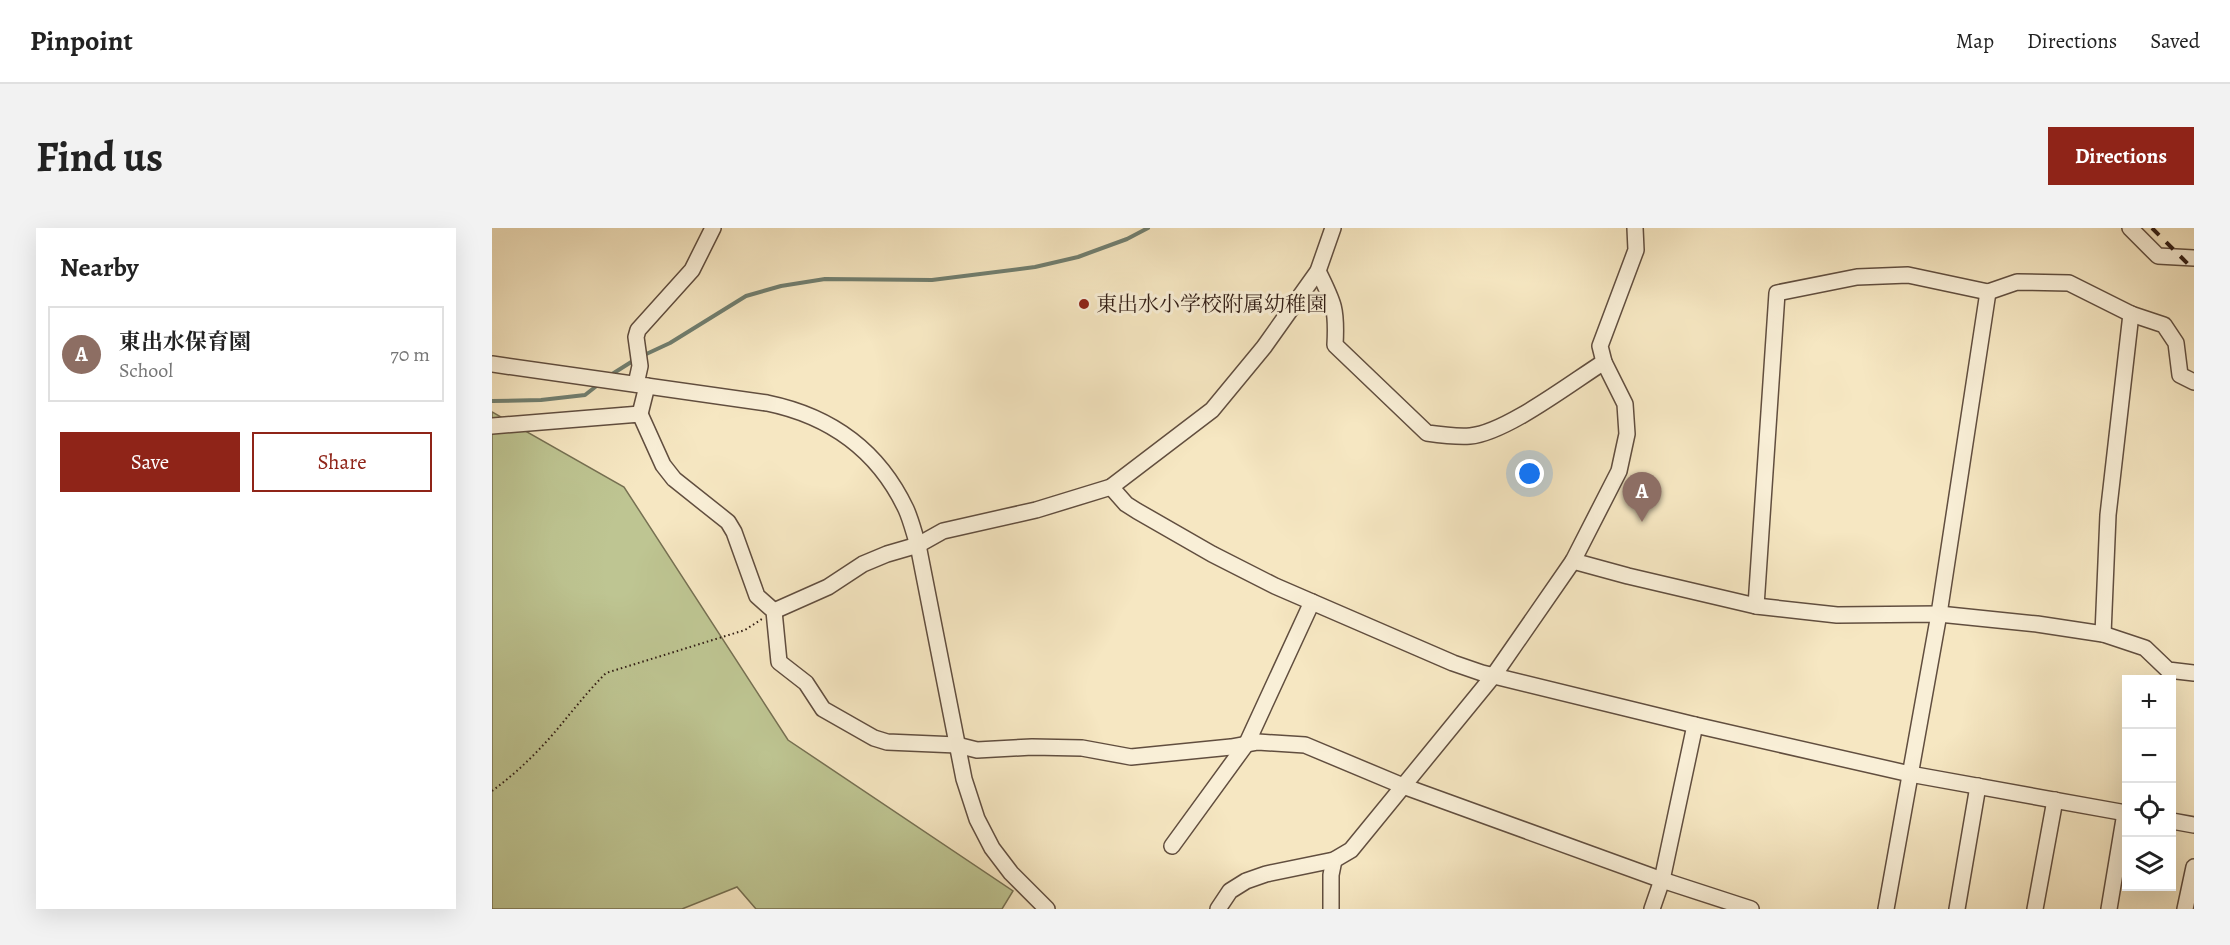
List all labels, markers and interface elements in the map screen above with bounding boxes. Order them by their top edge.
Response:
text: Pinpoint [30,22,133,60]
text: Map [1956,27,1994,55]
text: Directions [2027,27,2117,55]
text: Saved [2150,27,2200,55]
button: Directions [2048,127,2194,185]
text: Find us [36,128,163,185]
text: Nearby [60,250,139,285]
place label: 東出水小学校附属幼稚園 [1096,290,1327,318]
marker: 東出水小学校附属幼稚園 [1077,297,1091,311]
text: 東出水保育園 [119,327,251,357]
text: A [75,341,88,368]
text: 70 m [390,341,430,368]
text: School [119,357,173,384]
button: Save [60,432,240,492]
button: Share [252,432,432,492]
your location [1515,459,1544,488]
pin: A [1622,472,1662,522]
map controls [2122,675,2176,891]
button: + [2122,675,2176,729]
button: − [2122,729,2176,783]
button: locate [2122,783,2176,837]
button: layers [2122,837,2176,891]

